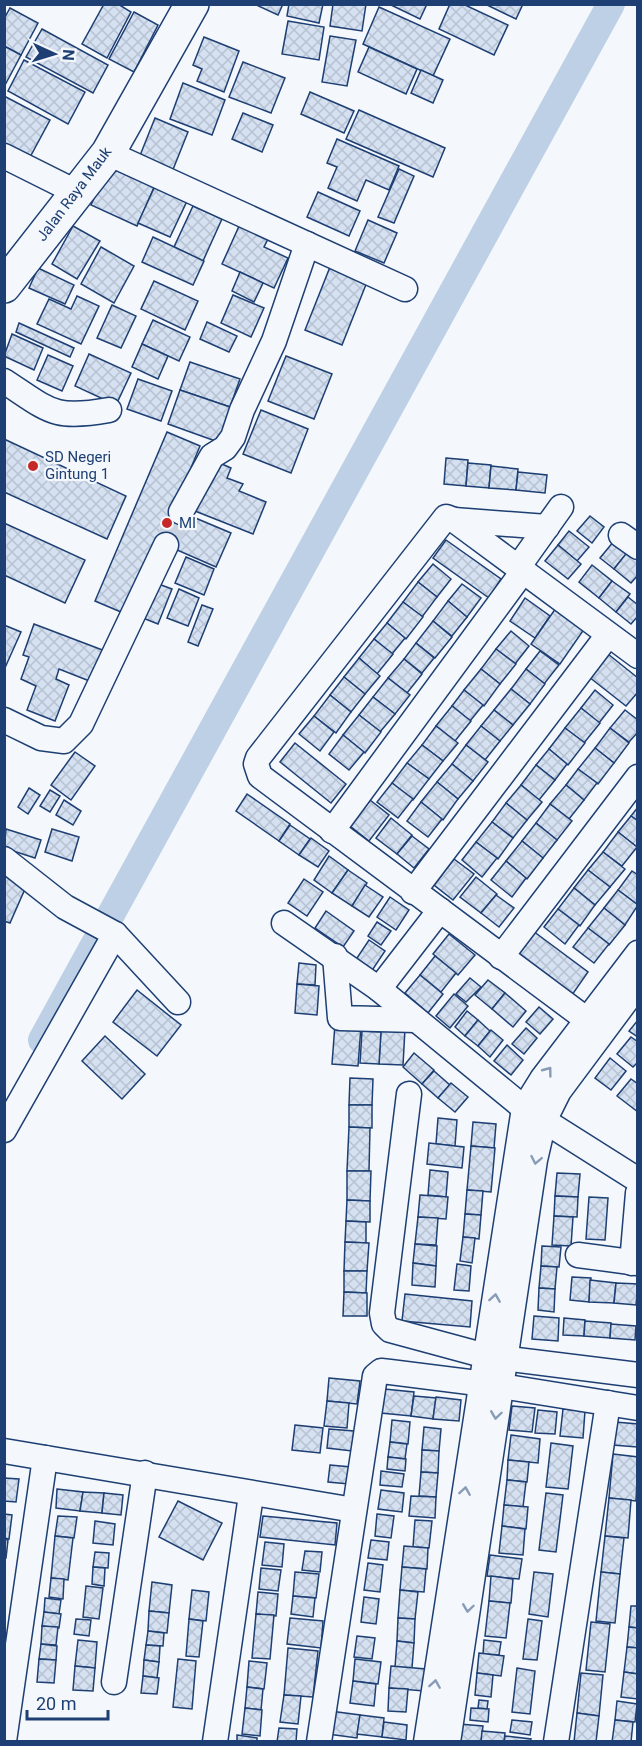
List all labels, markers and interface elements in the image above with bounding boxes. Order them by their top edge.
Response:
north arrow [24,24,84,84]
text: N [59,49,78,61]
street label: Jalan Raya Mauk [33,143,116,245]
place label: SD Negeri Gintung 1 [45,448,111,483]
marker: SD Negeri Gintung 1 [26,459,40,473]
place label: MI [179,514,196,532]
marker: MI [160,516,174,530]
one-way arrow [541,1067,552,1078]
one-way arrow [530,1155,543,1165]
one-way arrow [488,1294,501,1304]
one-way arrow [491,1410,503,1420]
one-way arrow [459,1487,471,1496]
one-way arrow [462,1603,474,1613]
one-way arrow [428,1679,440,1688]
scale bar [27,1683,108,1721]
text: 20 m [36,1693,76,1714]

